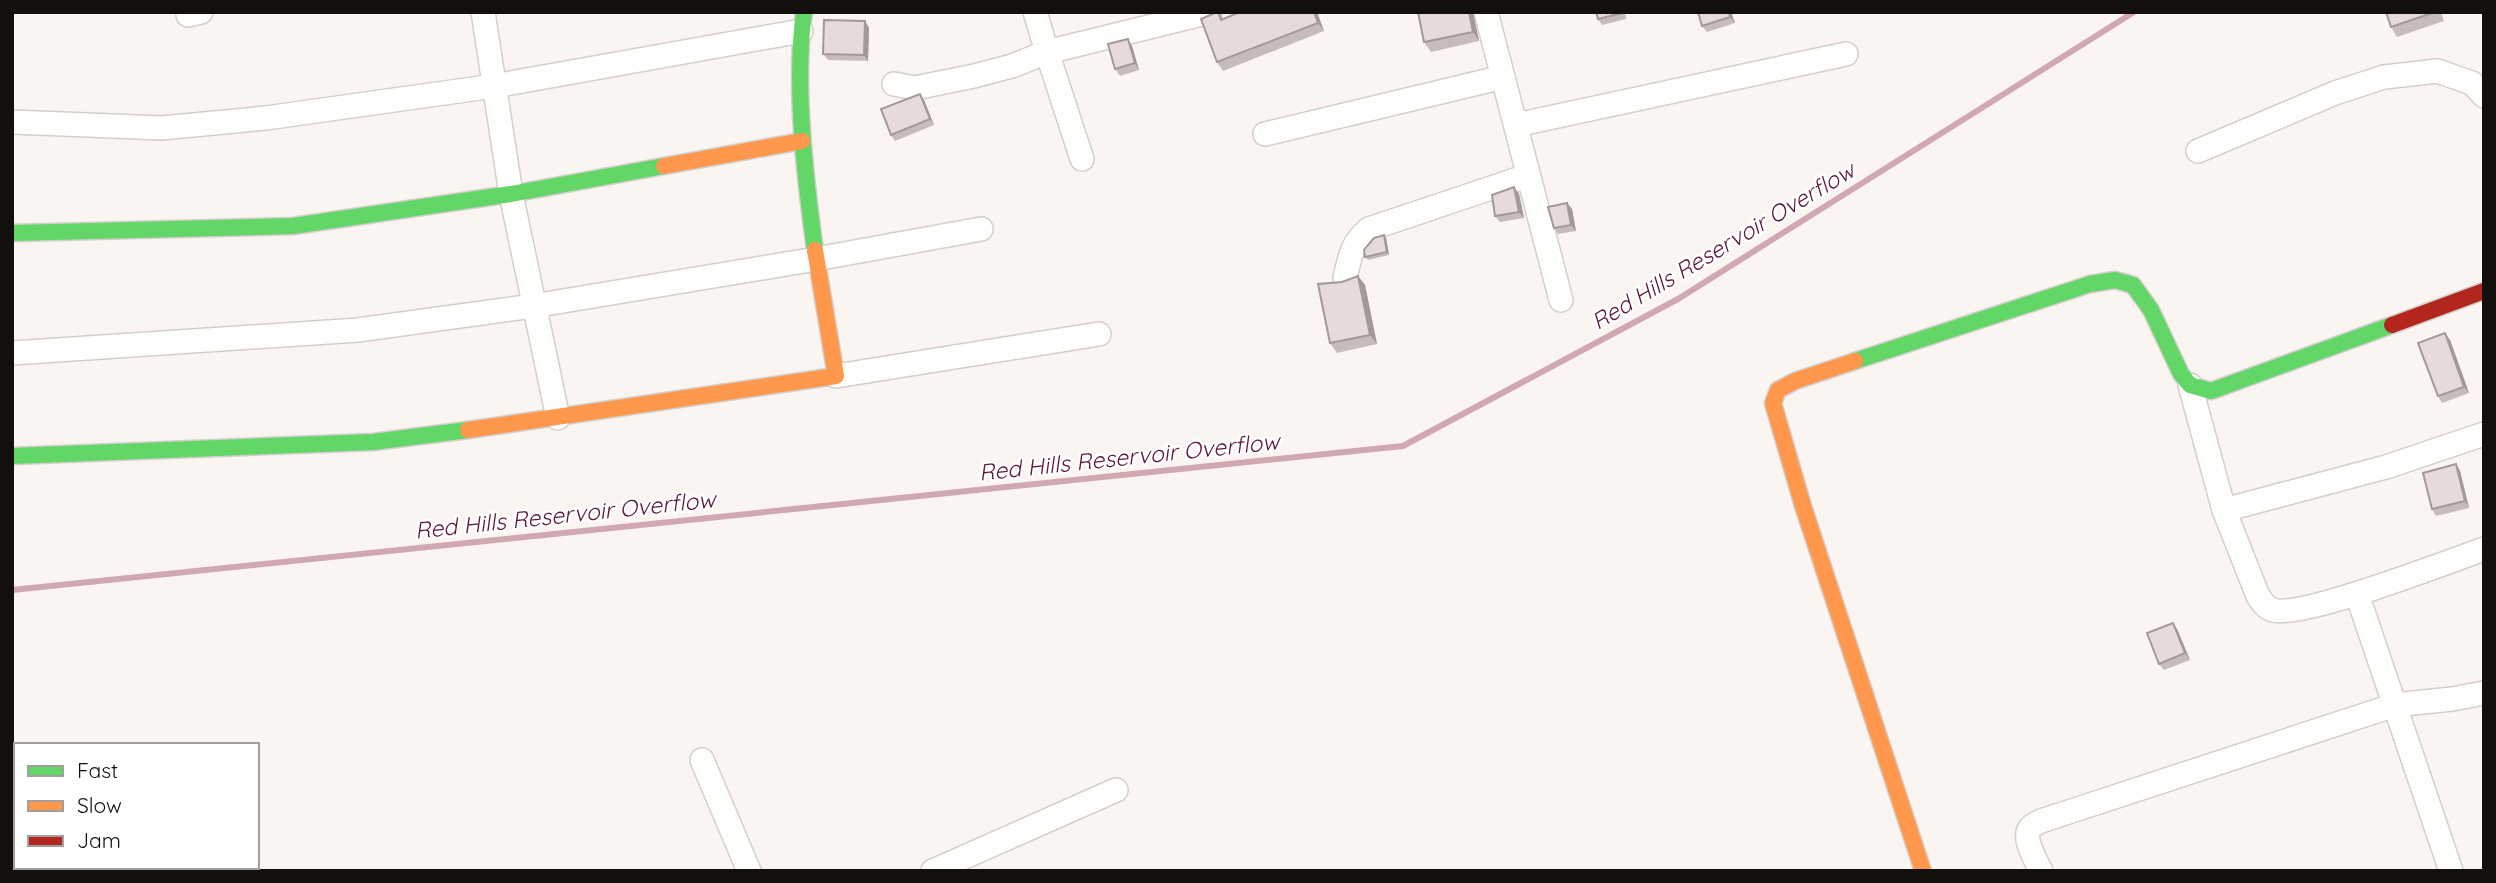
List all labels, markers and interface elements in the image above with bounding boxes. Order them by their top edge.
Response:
water label: Red Hills Reservoir Overflow [1586,154,1862,336]
water label: Red Hills Reservoir Overflow [977,426,1283,487]
water label: Red Hills Reservoir Overflow [413,484,719,545]
legend [14,743,259,869]
text: Fast [77,757,118,783]
text: Slow [77,792,122,818]
text: Jam [77,827,121,853]

